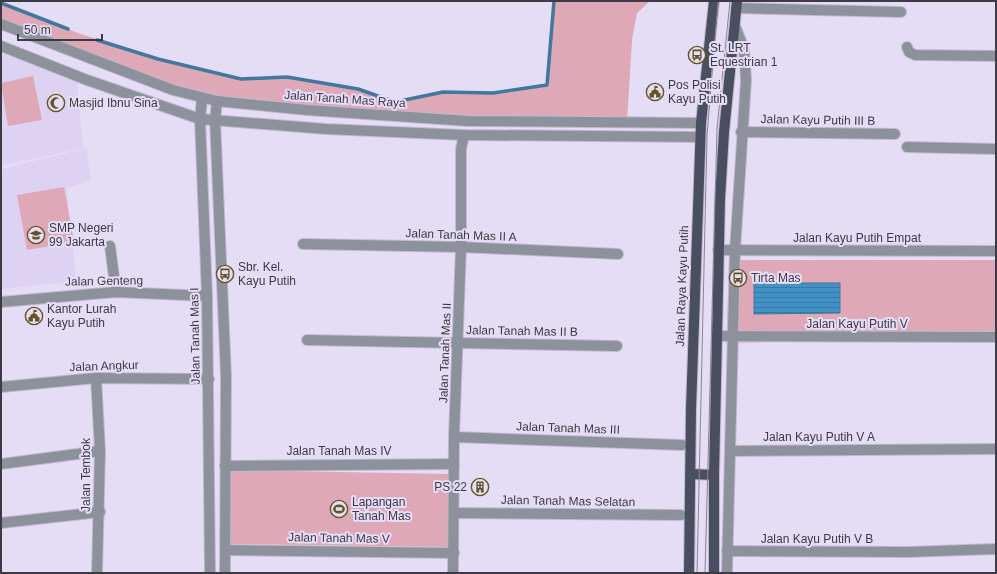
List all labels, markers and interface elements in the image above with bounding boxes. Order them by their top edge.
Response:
scale bar [18,16,102,42]
text: 50 m [24,23,51,37]
place label: St. LRT Equestrian 1 [710,41,778,69]
bus stop icon: St. LRT Equestrian 1 [687,45,707,65]
place label: Pos Polisi Kayu Putih [668,78,726,106]
public building icon: Pos Polisi Kayu Putih [645,82,665,102]
street label: Jalan Tanah Mas Raya [284,88,407,110]
mosque icon: Masjid Ibnu Sina [46,93,66,113]
place label: Masjid Ibnu Sina [69,96,158,110]
street label: Jalan Kayu Putih III B [761,112,875,128]
place label: SMP Negeri 99 Jakarta [49,221,113,249]
school or university icon: SMP Negeri 99 Jakarta [26,225,46,245]
street label: Jalan Raya Kayu Putih [673,225,691,347]
street label: Jalan Tanah Mas II A [405,226,517,244]
street label: Jalan Kayu Putih Empat [793,231,922,245]
place label: Sbr. Kel. Kayu Putih [238,260,296,288]
bus stop icon: Sbr. Kel. Kayu Putih [215,264,235,284]
bus stop icon: Tirta Mas [728,268,748,288]
place label: Tirta Mas [751,271,801,285]
street label: Jalan Genteng [65,273,143,289]
street label: Jalan Tanah Mas I [187,287,203,385]
place label: Kantor Lurah Kayu Putih [47,302,116,330]
street label: Jalan Tanah Mas II [436,303,454,403]
public building icon: Kantor Lurah Kayu Putih [24,306,44,326]
street label: Jalan Kayu Putih V [806,317,908,331]
street label: Jalan Tanah Mas II B [466,323,578,339]
street label: Jalan Angkur [69,358,139,374]
street label: Jalan Tanah Mas III [516,419,620,437]
street label: Jalan Kayu Putih V A [763,430,875,444]
street label: Jalan Tembok [79,437,93,512]
street label: Jalan Tanah Mas IV [286,444,392,458]
building icon: PS 22 [470,477,490,497]
place label: PS 22 [434,480,467,494]
street label: Jalan Tanah Mas Selatan [501,493,635,509]
place label: Lapangan Tanah Mas [352,495,411,523]
sports icon: Lapangan Tanah Mas [329,499,349,519]
street label: Jalan Tanah Mas V [288,530,390,546]
street label: Jalan Kayu Putih V B [761,532,873,546]

